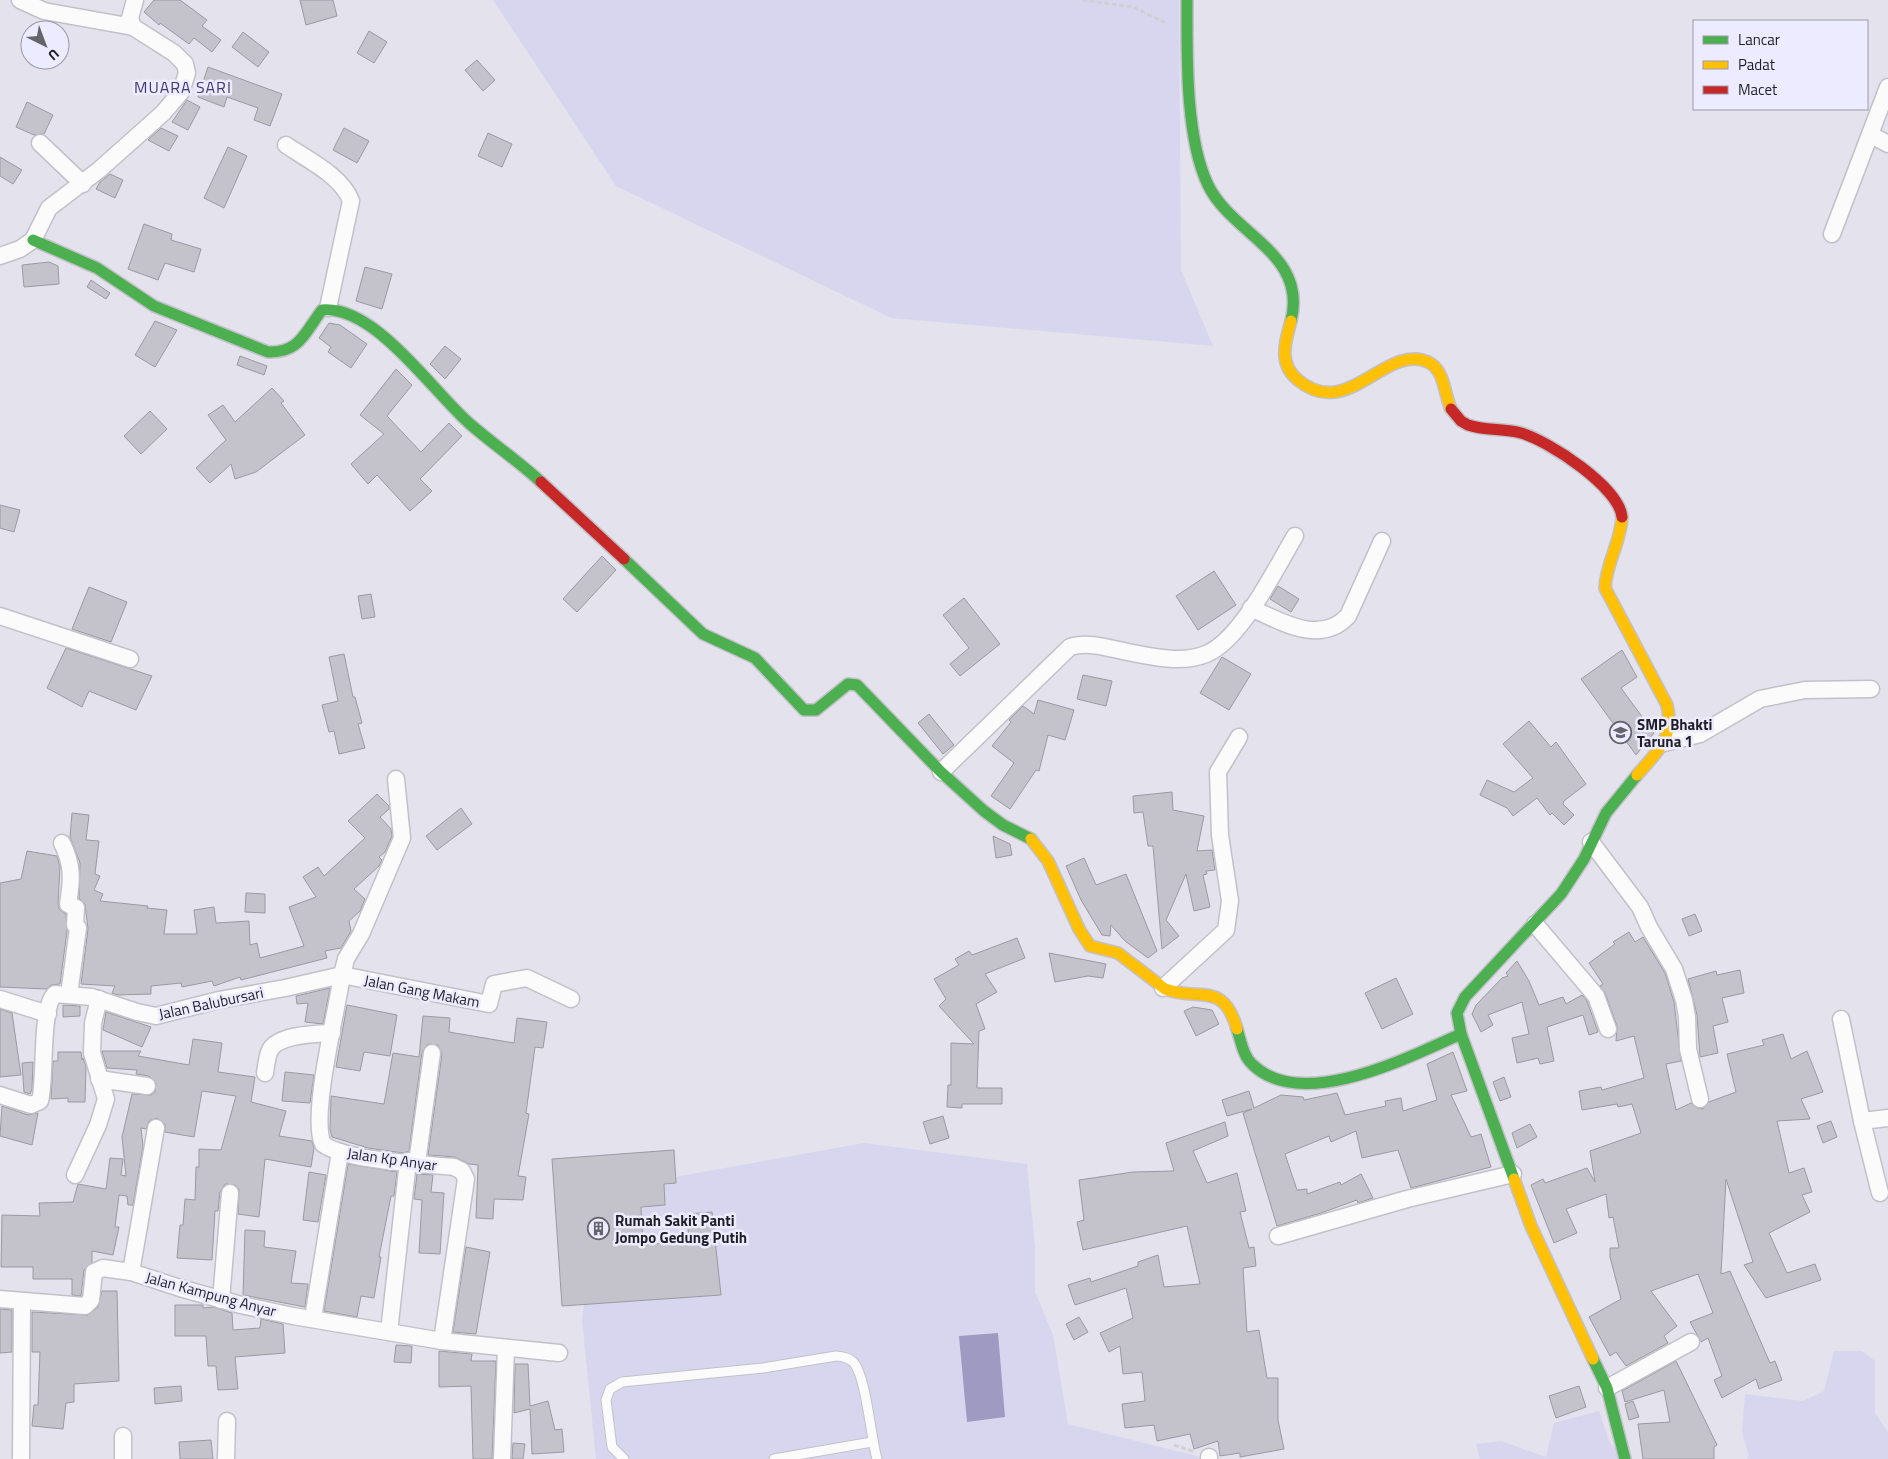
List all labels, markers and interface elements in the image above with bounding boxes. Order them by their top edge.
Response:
north arrow [20,20,70,70]
legend [1693,20,1868,110]
text: Lancar [1738,28,1780,51]
text: U [44,44,64,66]
text: Padat [1738,53,1776,76]
district label: MUARA SARI [134,75,232,99]
text: Macet [1738,78,1778,101]
place label: SMP Bhakti Taruna 1 [1637,713,1712,753]
school or university icon: SMP Bhakti Taruna 1 [1609,721,1633,745]
street label: Jalan Gang Makam [362,969,482,1013]
street label: Jalan Balubursari [157,981,265,1025]
street label: Jalan Kp Anyar [346,1141,438,1177]
place label: Rumah Sakit Panti Jompo Gedung Putih [615,1209,747,1249]
building icon: Rumah Sakit Panti Jompo Gedung Putih [587,1217,611,1241]
street label: Jalan Kampung Anyar [143,1265,279,1323]

